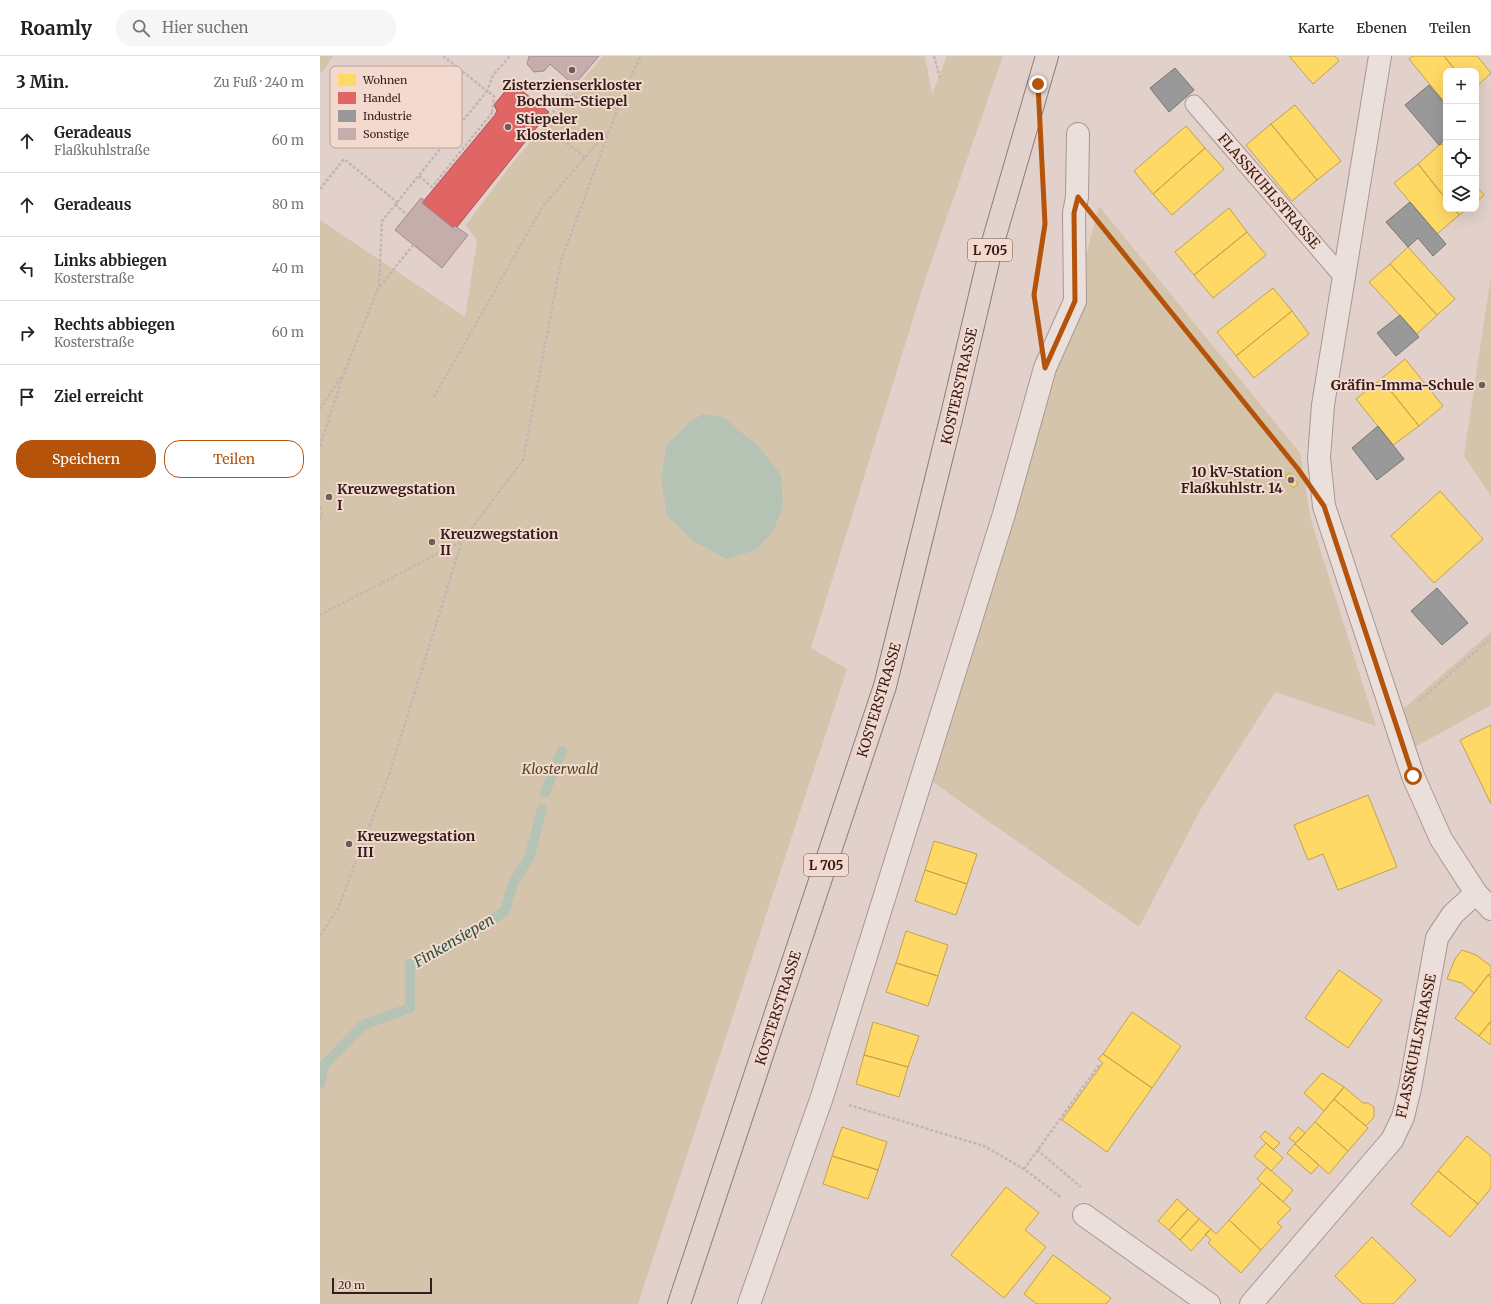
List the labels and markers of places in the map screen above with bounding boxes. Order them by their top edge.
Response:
marker: Zisterzienserkloster Bochum-Stiepel [567,65,577,75]
place label: Zisterzienserkloster Bochum-Stiepel [502,76,642,110]
place label: Stiepeler Klosterladen [516,110,604,144]
marker: Stiepeler Klosterladen [503,122,513,132]
place label: Gräfin-Imma-Schule [1331,376,1474,394]
marker: Gräfin-Imma-Schule [1477,380,1487,390]
place label: 10 kV-Station Flaßkuhlstr. 14 [1181,463,1283,497]
marker: 10 kV-Station Flaßkuhlstr. 14 [1286,475,1296,485]
place label: Kreuzwegstation I [337,480,456,514]
marker: Kreuzwegstation I [324,492,334,502]
place label: Kreuzwegstation II [440,525,559,559]
marker: Kreuzwegstation II [427,537,437,547]
place label: Kreuzwegstation III [357,827,476,861]
marker: Kreuzwegstation III [344,839,354,849]

